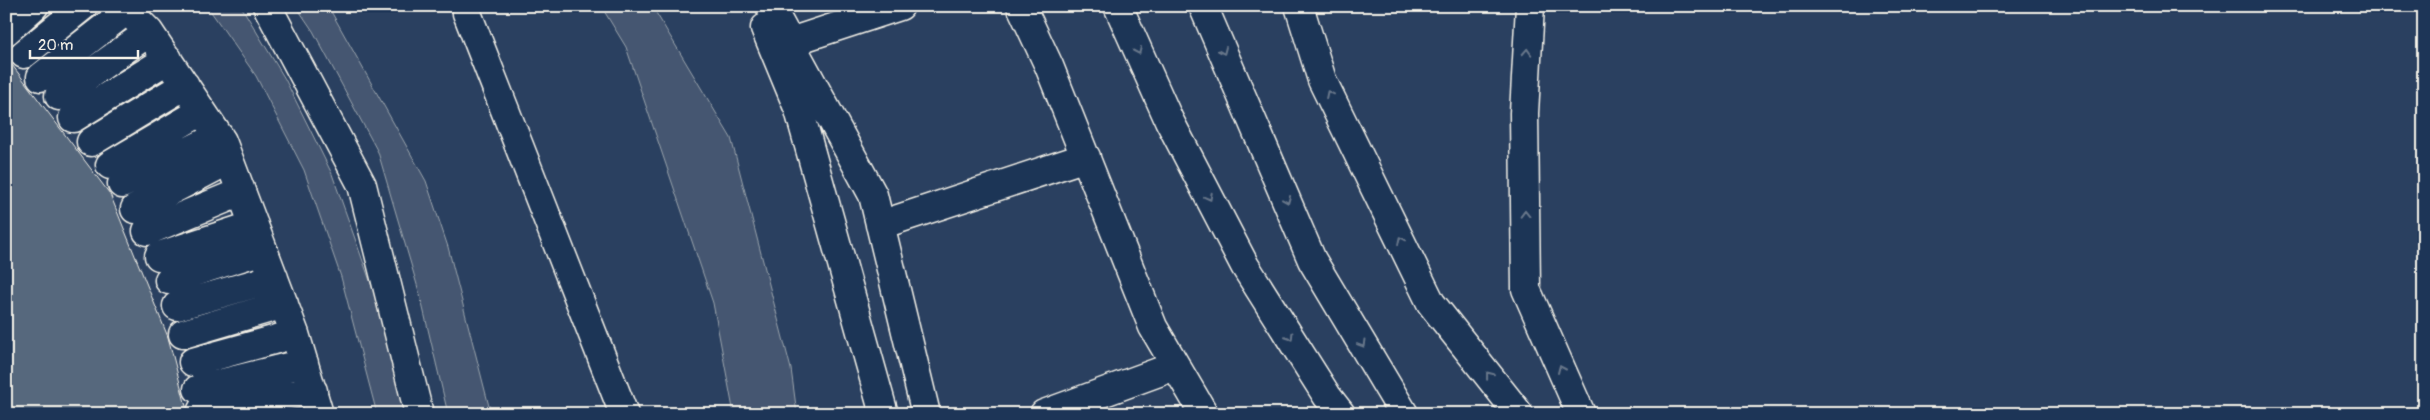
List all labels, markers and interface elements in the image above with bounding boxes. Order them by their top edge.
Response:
scale bar [30,28,138,60]
text: 20 m [38,36,73,55]
one-way arrow [1131,46,1142,55]
one-way arrow [1216,46,1227,55]
one-way arrow [1522,47,1533,55]
one-way arrow [1325,90,1335,99]
one-way arrow [1203,191,1213,200]
one-way arrow [1281,195,1292,204]
one-way arrow [1520,210,1530,218]
one-way arrow [1397,236,1407,245]
one-way arrow [1284,332,1293,341]
one-way arrow [1355,339,1365,348]
one-way arrow [1557,365,1568,374]
one-way arrow [1485,372,1494,381]

